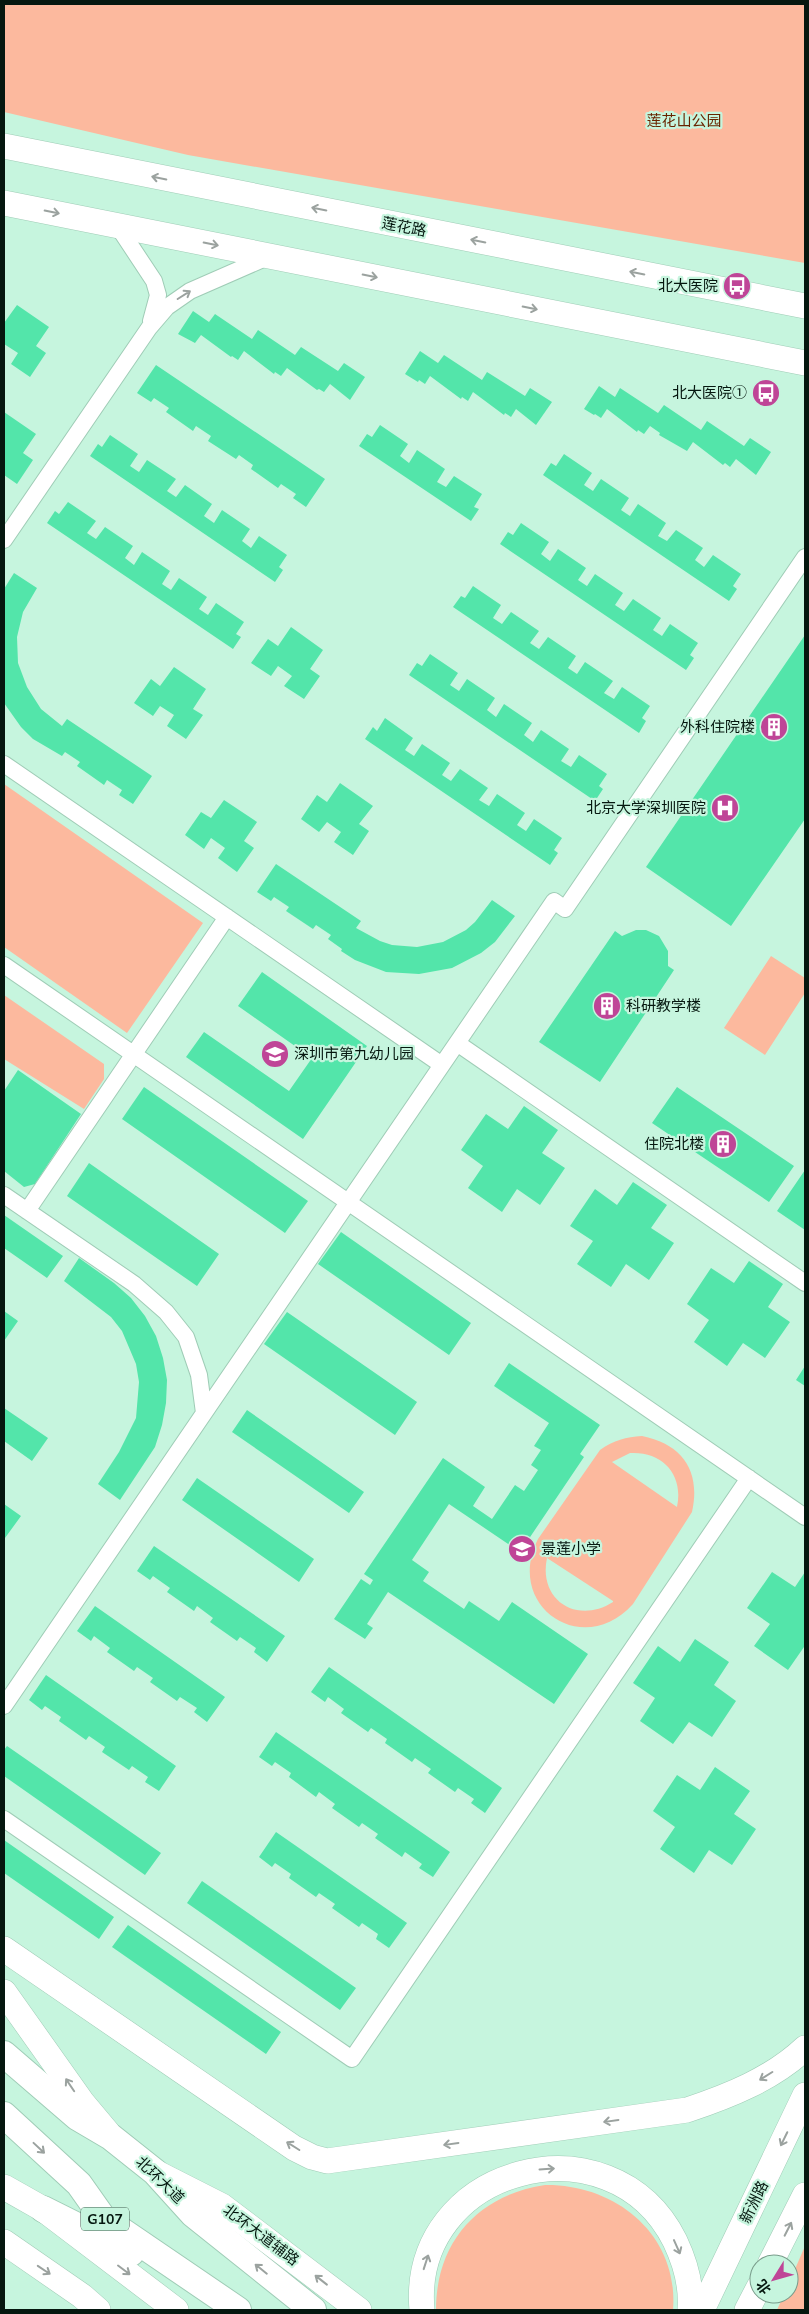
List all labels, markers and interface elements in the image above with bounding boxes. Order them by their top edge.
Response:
park label: 莲花山公园 [646,111,722,130]
one-way arrow [152,172,168,182]
one-way arrow [311,204,327,214]
one-way arrow [43,208,59,218]
street label: 莲花路 [380,213,428,240]
one-way arrow [470,236,486,245]
one-way arrow [203,240,219,249]
one-way arrow [630,268,646,277]
one-way arrow [362,271,378,281]
bus stop icon: 北大医院 [722,271,752,301]
place label: 北大医院 [658,276,718,295]
one-way arrow [177,289,191,299]
one-way arrow [521,303,537,313]
bus stop icon: 北大医院① [751,378,781,408]
place label: 北大医院① [672,383,747,402]
building icon: 外科住院楼 [759,712,789,742]
place label: 外科住院楼 [680,717,755,736]
hospital icon: 北京大学深圳医院 [710,793,740,823]
place label: 北京大学深圳医院 [586,798,706,817]
building icon: 科研教学楼 [592,991,622,1021]
place label: 科研教学楼 [626,996,701,1015]
school or university icon: 深圳市第九幼儿园 [260,1039,290,1069]
place label: 深圳市第九幼儿园 [294,1044,414,1063]
building icon: 住院北楼 [708,1129,738,1159]
place label: 住院北楼 [644,1134,704,1153]
school or university icon: 景莲小学 [507,1534,537,1564]
place label: 景莲小学 [541,1539,601,1558]
one-way arrow [759,2072,773,2082]
one-way arrow [65,2078,75,2092]
one-way arrow [604,2116,620,2126]
one-way arrow [779,2131,789,2146]
one-way arrow [443,2140,459,2150]
one-way arrow [286,2141,300,2151]
one-way arrow [33,2142,45,2154]
street label: 北环大道 [132,2152,189,2207]
one-way arrow [538,2164,554,2173]
street label: 新洲路 [735,2177,772,2226]
street label: 北环大道辅路 [220,2200,303,2269]
road number: G107 [81,2208,129,2230]
one-way arrow [783,2222,793,2237]
one-way arrow [673,2239,683,2254]
north arrow [749,2254,799,2304]
one-way arrow [422,2255,432,2271]
one-way arrow [255,2263,268,2274]
one-way arrow [37,2265,51,2275]
one-way arrow [117,2265,131,2275]
one-way arrow [315,2275,328,2286]
text: 北 [752,2276,775,2298]

